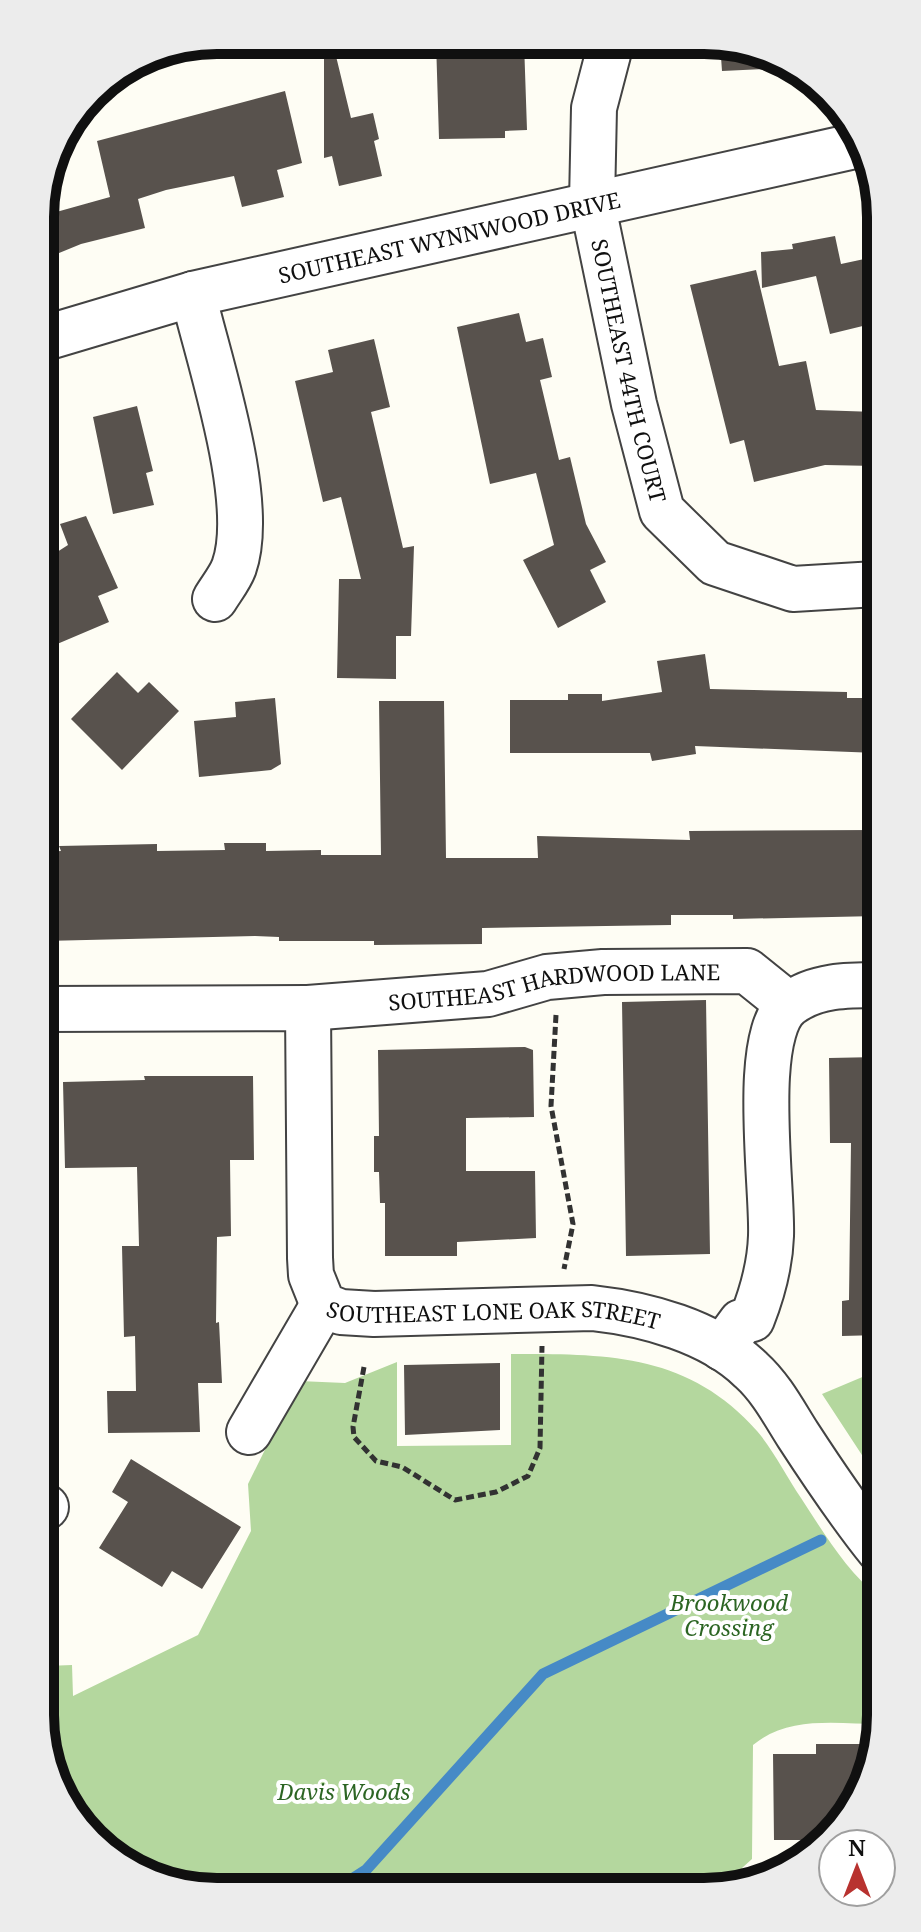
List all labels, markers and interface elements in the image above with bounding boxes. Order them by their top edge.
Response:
street label: SOUTHEAST WYNNWOOD DRIVE [275,184,623,289]
street label: SOUTHEAST 44TH COURT [585,236,674,506]
street label: SOUTHEAST HARDWOOD LANE [387,956,720,1017]
street label: SOUTHEAST LONE OAK STREET [323,1293,664,1336]
park label: Brookwood Crossing [669,1587,788,1642]
park label: Davis Woods [276,1776,411,1806]
north arrow [817,1828,897,1908]
text: N [848,1832,866,1862]

